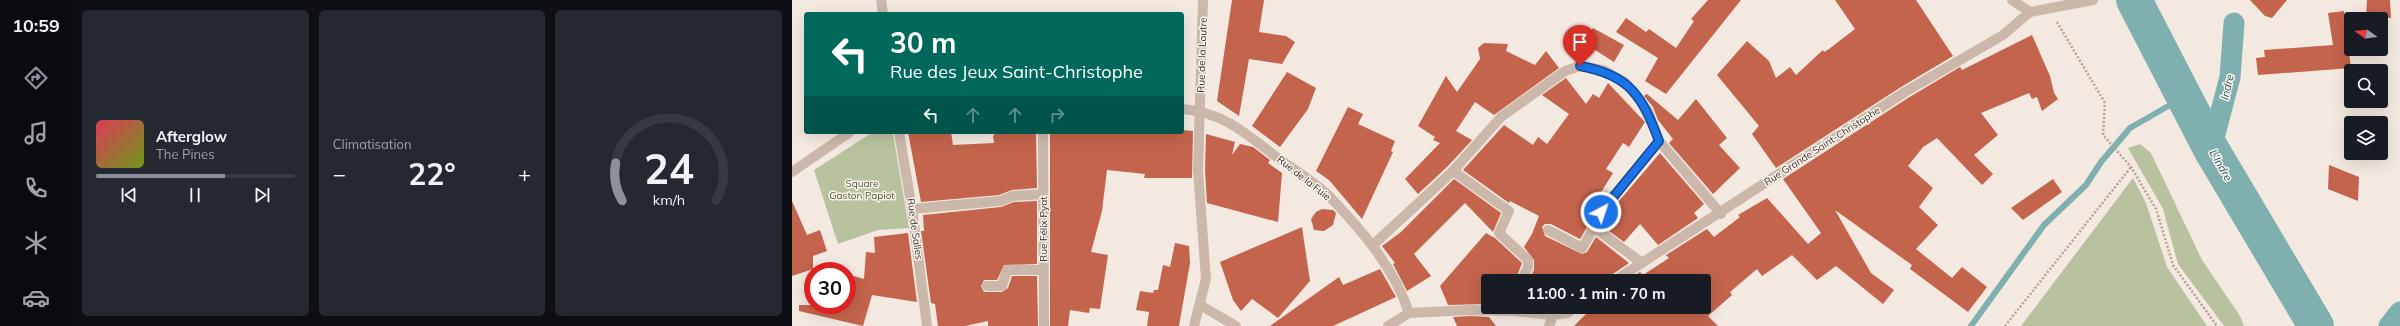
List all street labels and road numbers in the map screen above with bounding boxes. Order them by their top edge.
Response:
street label: Rue de la Loutre [1194,17,1210,93]
street label: Rue Grande Saint-Christophe [1762,104,1882,188]
street label: Rue de la Fuie [1274,153,1334,203]
street label: Rue Félix Pyat [1037,196,1050,262]
street label: Rue de Salles [904,197,926,261]

